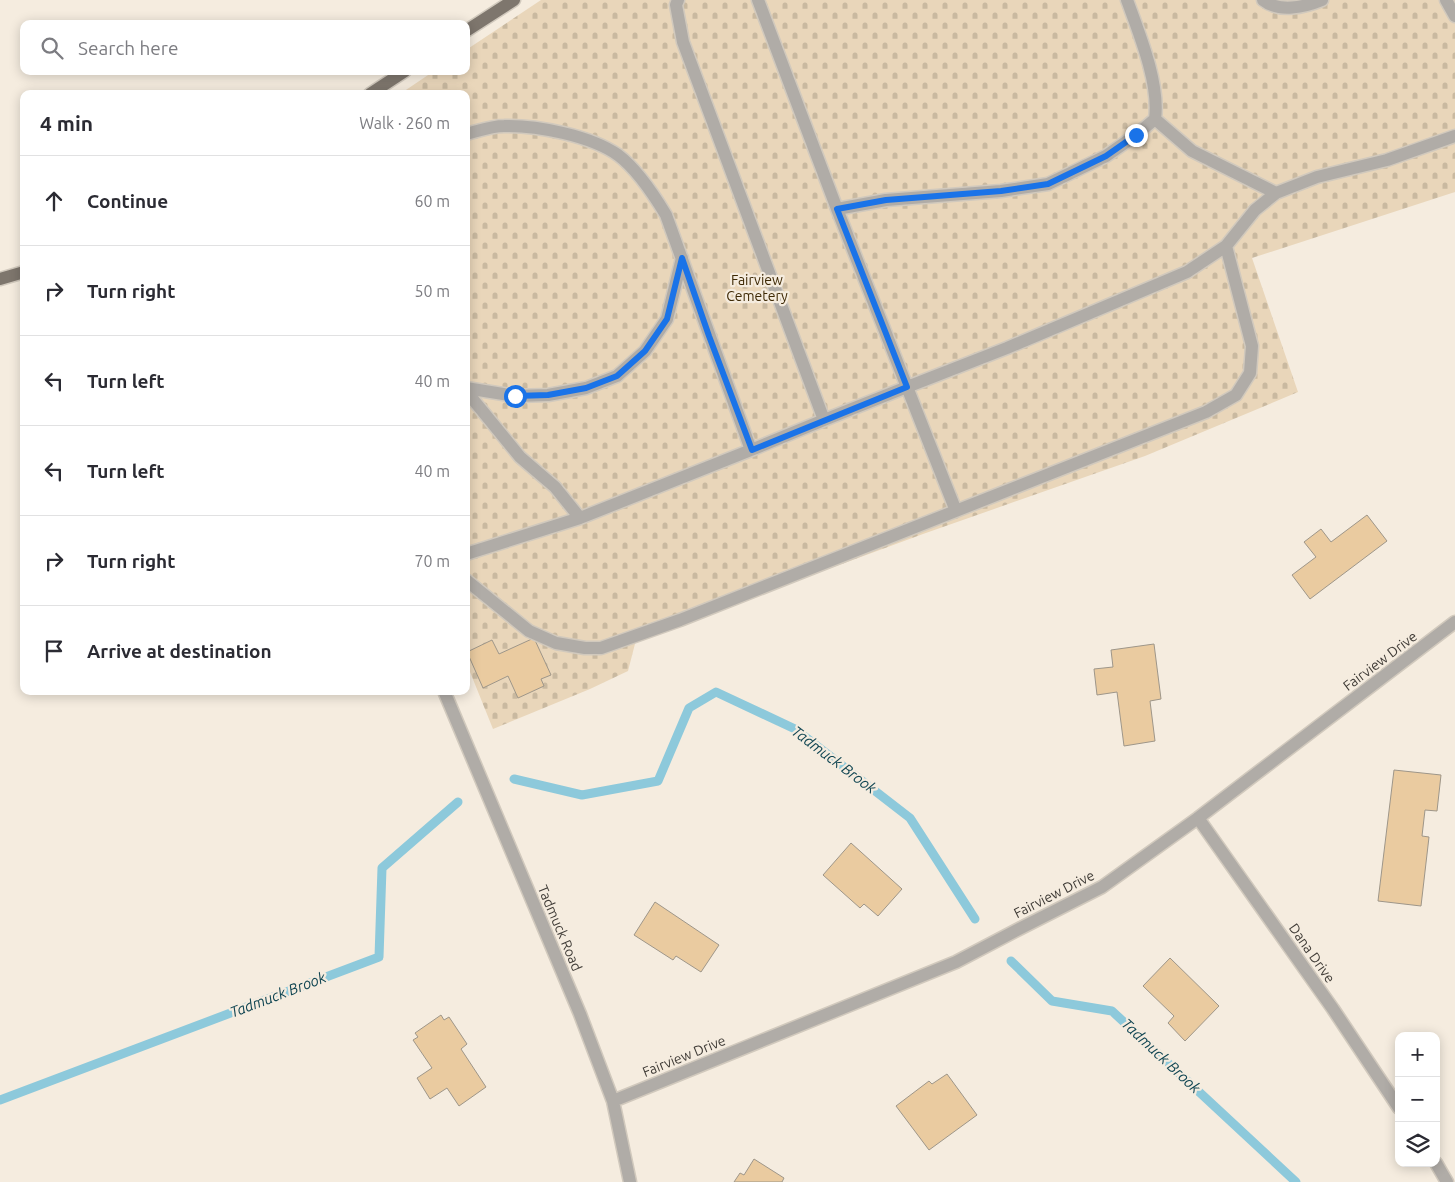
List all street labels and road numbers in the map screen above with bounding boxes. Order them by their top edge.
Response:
street label: Fairview Drive [1340,628,1420,694]
street label: Fairview Drive [1011,867,1097,921]
street label: Tadmuck Road [535,883,585,973]
street label: Dana Drive [1286,920,1338,986]
street label: Fairview Drive [640,1032,728,1080]

